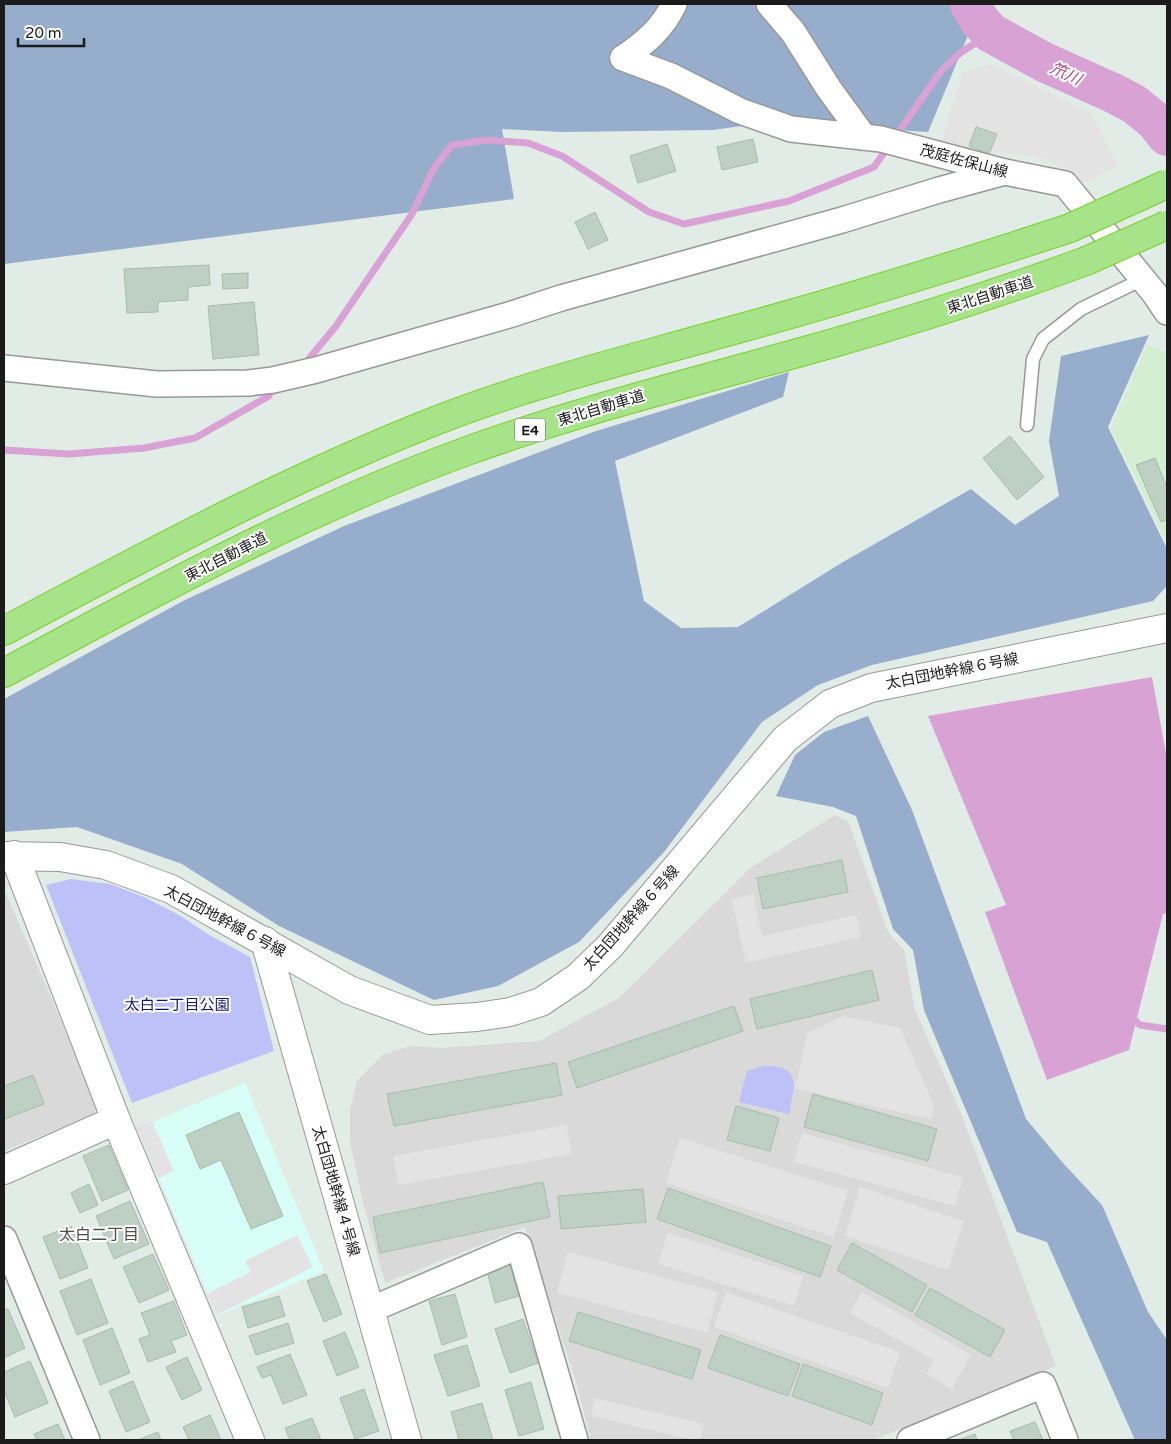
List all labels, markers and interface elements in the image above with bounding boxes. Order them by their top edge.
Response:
scale bar [18,15,84,47]
text: 20 m [25,24,62,42]
water label: 笊川 [1047,58,1086,91]
street label: 茂庭佐保山線 [918,141,1010,181]
street label: 東北自動車道 [944,273,1036,317]
street label: 東北自動車道 [555,386,647,430]
road number: E4 [515,418,545,442]
street label: 東北自動車道 [182,529,270,585]
street label: 太白団地幹線６号線 [884,649,1020,693]
street label: 太白団地幹線６号線 [579,862,683,974]
street label: 太白団地幹線６号線 [161,881,289,961]
park label: 太白二丁目公園 [124,996,230,1014]
street label: 太白団地幹線４号線 [309,1124,363,1258]
district label: 太白二丁目 [59,1225,139,1245]

